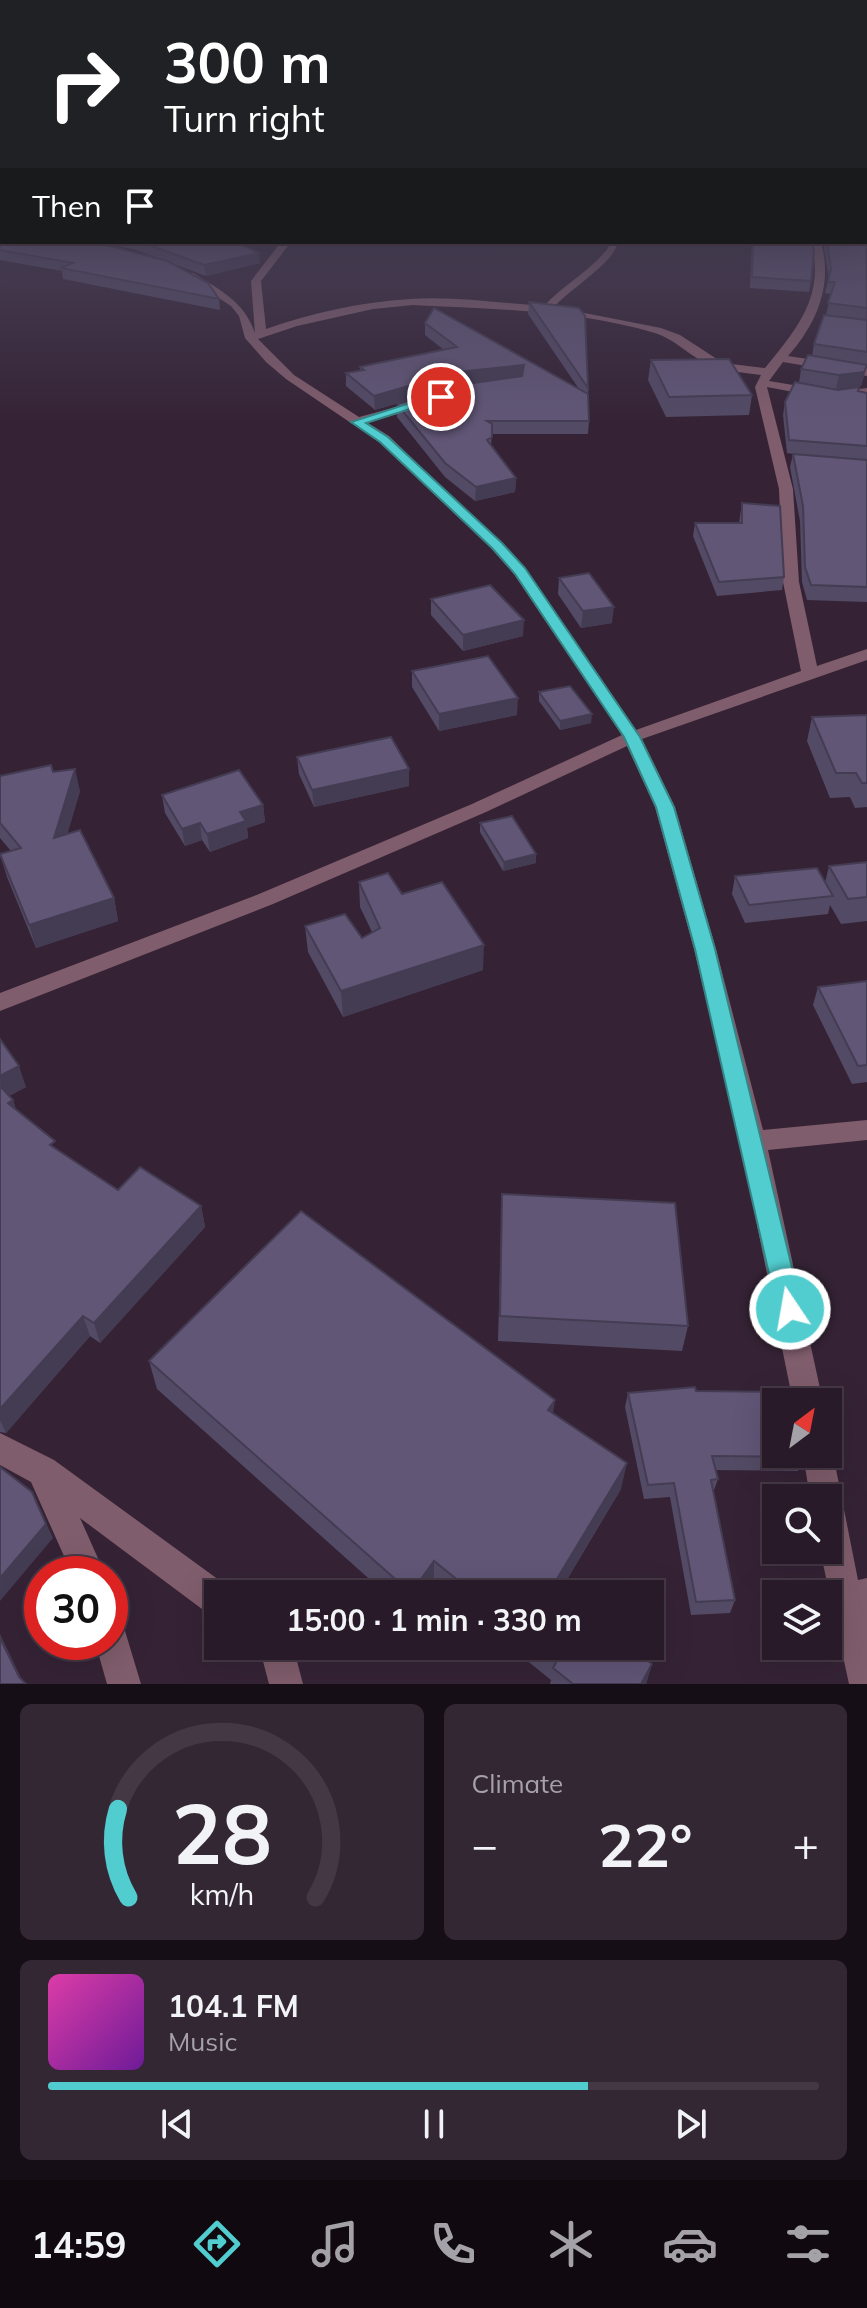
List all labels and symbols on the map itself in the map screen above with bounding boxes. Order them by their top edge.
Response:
pin [407,363,475,431]
position arrow [748,1267,832,1351]
north arrow [762,1388,842,1468]
speed limit sign: 30 [24,1556,128,1660]

